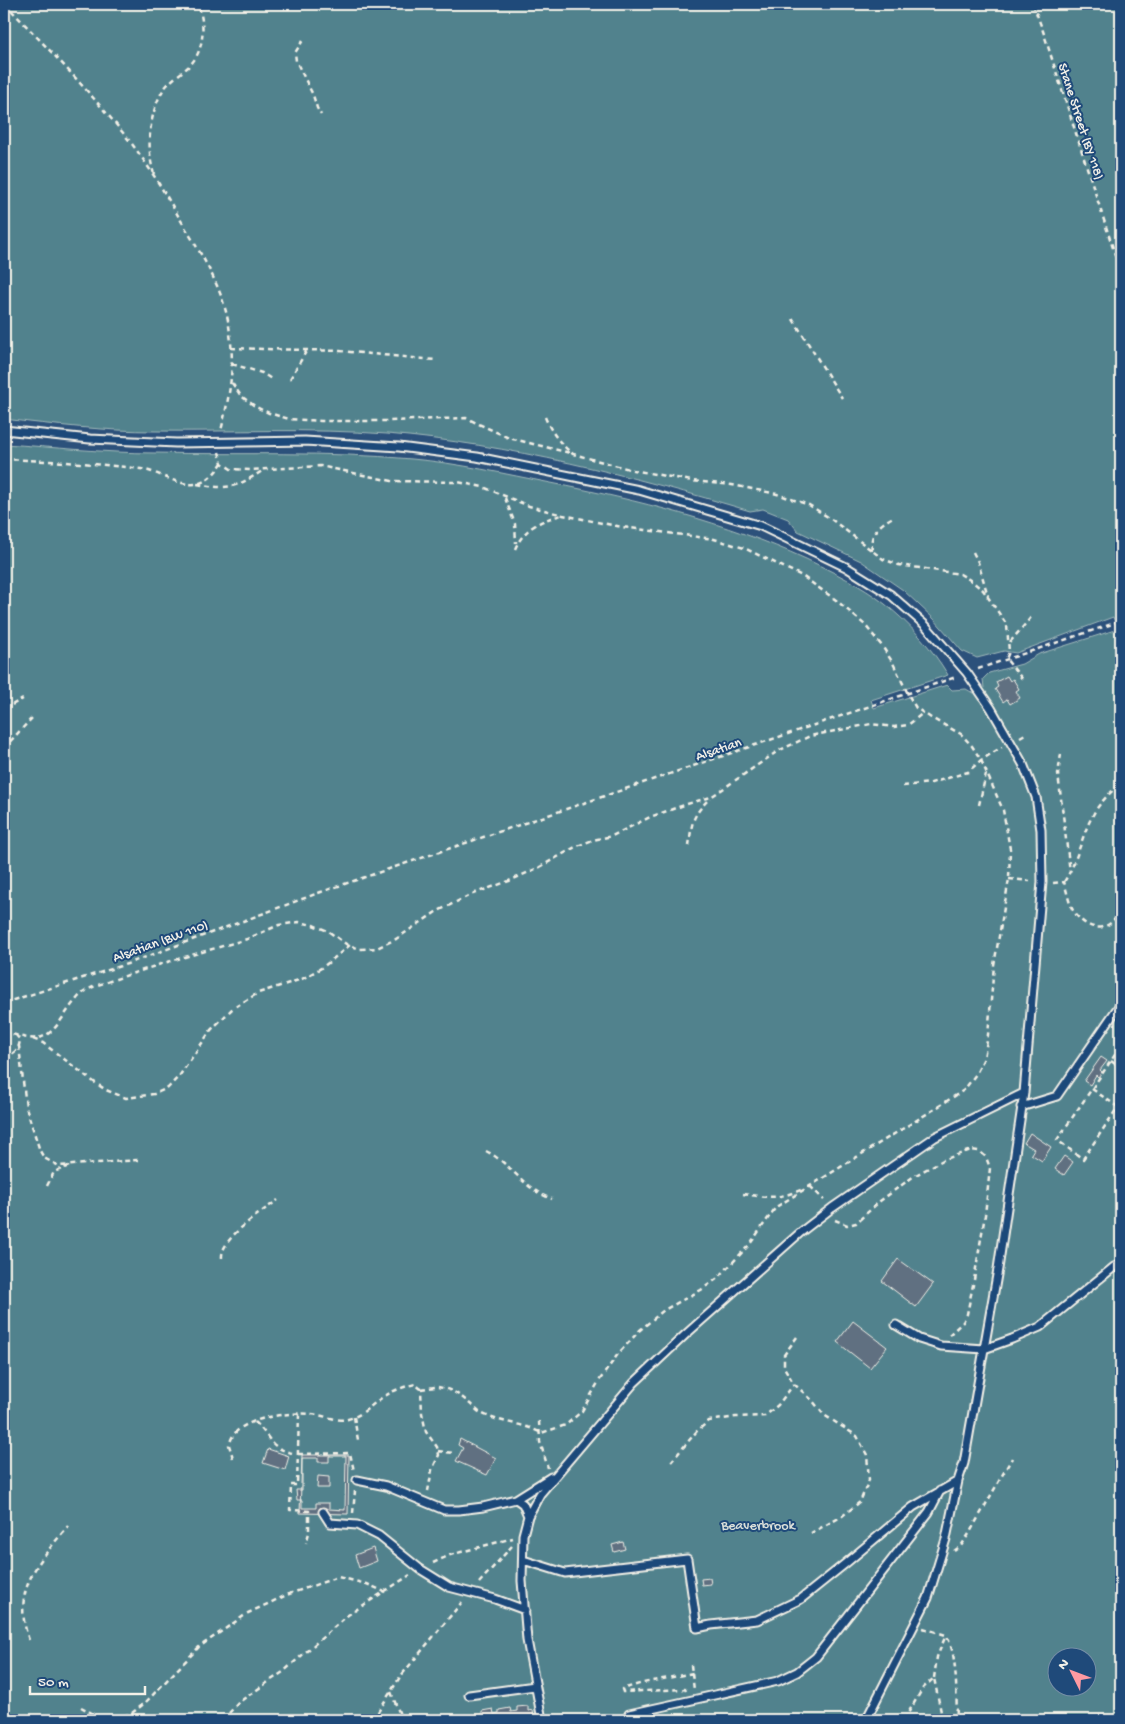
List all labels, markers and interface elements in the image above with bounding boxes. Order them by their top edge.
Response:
street label: Stane Street (BY 118) [1053,61,1107,182]
street label: Alsatian [694,734,744,766]
street label: Alsatian (BW 110) [111,917,211,967]
park label: Beaverbrook [720,1518,797,1535]
north arrow [1048,1646,1098,1696]
text: N [1055,1656,1074,1674]
scale bar [30,1664,145,1696]
text: 50 m [38,1674,69,1692]

